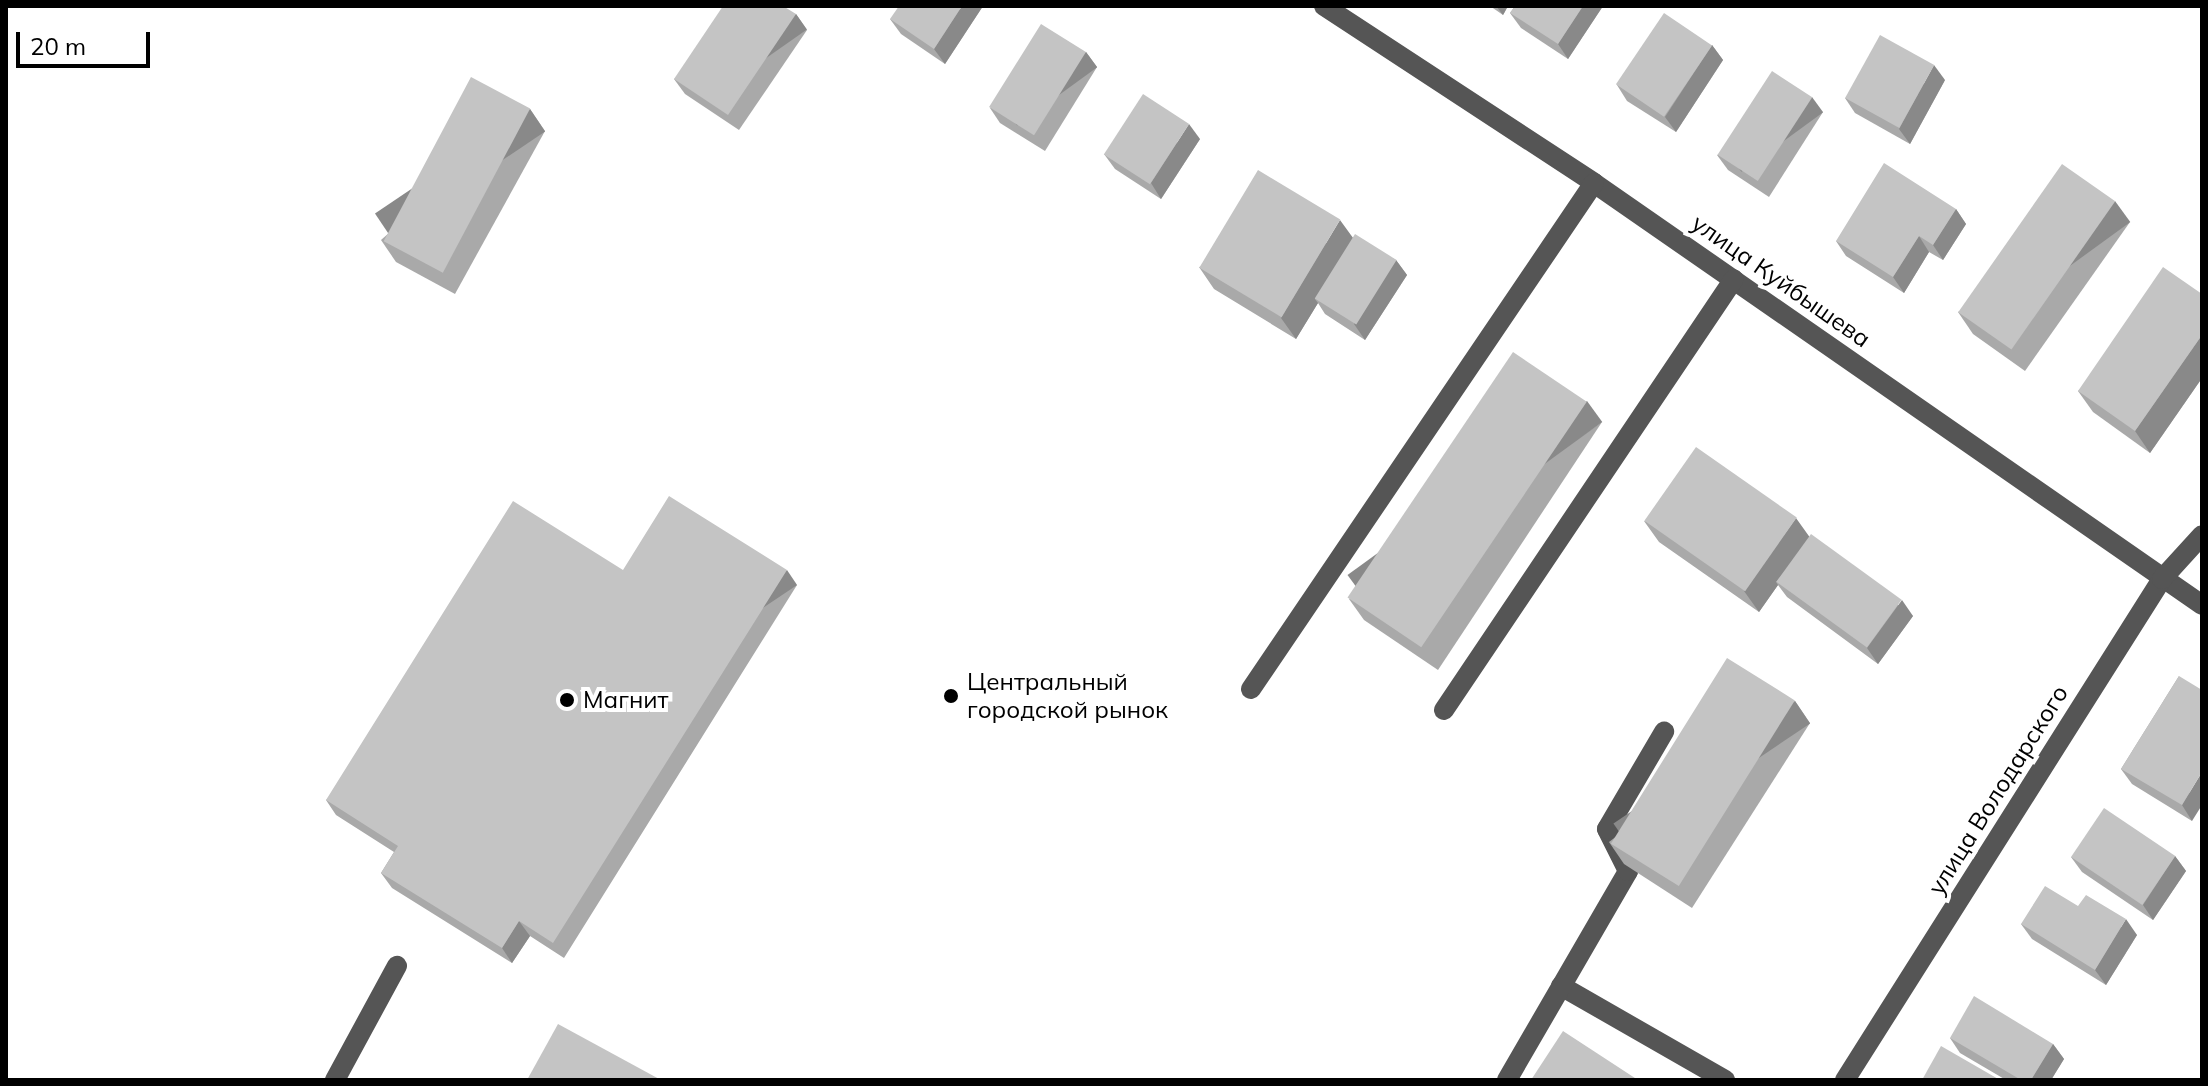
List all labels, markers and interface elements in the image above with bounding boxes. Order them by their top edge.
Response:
scale bar [20,16,154,66]
text: 20 m [30,31,86,61]
street label: улица Куйбышева [1686,209,1876,353]
place label: Центральный городской рынок [967,668,1168,724]
street label: улица Володарского [1922,680,2074,900]
place label: Магнит [583,686,668,714]
marker: Центральный городской рынок [942,687,960,705]
marker: Магнит [558,691,576,709]

